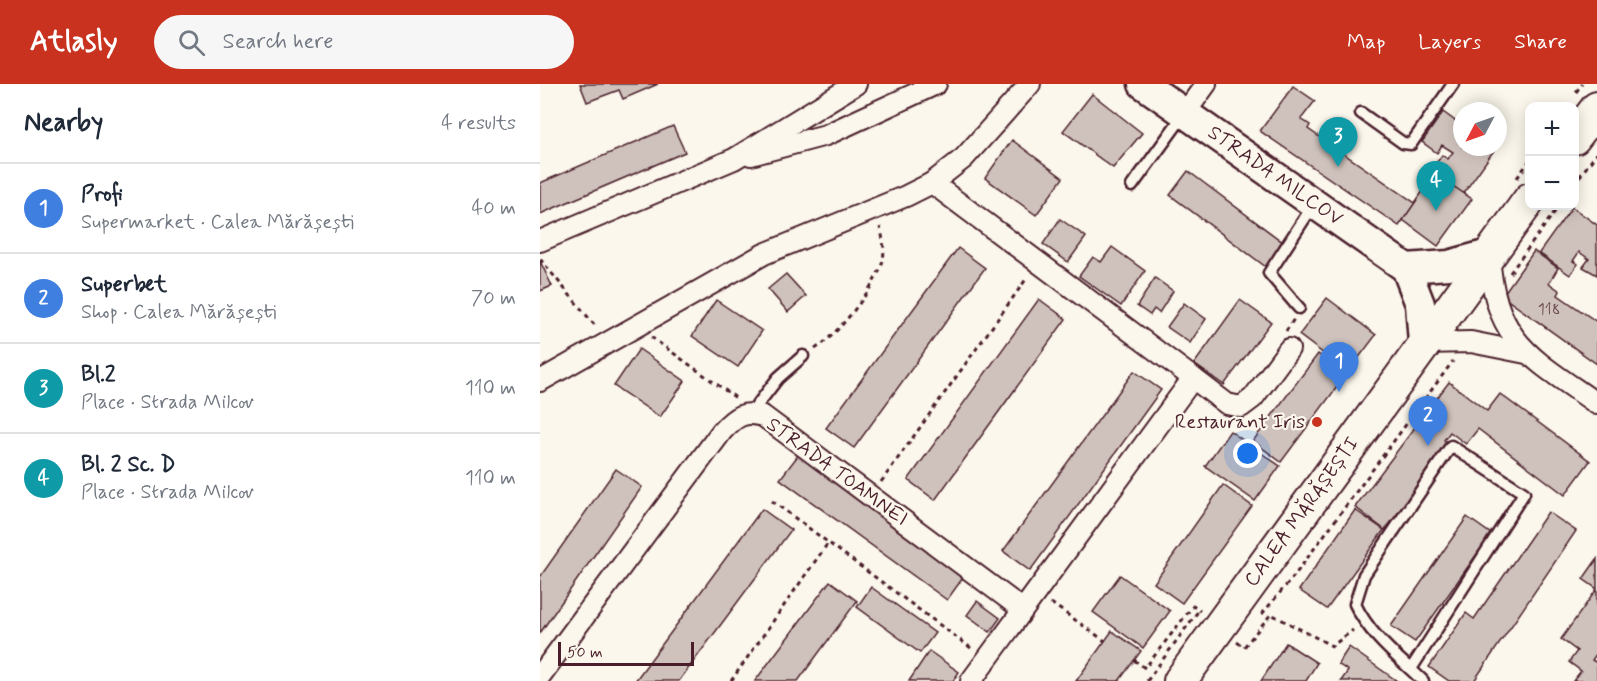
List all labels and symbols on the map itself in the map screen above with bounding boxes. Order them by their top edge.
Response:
north arrow [1453,102,1507,156]
pin: 3 [1318,118,1358,167]
street label: STRADA MILCOV [1202,119,1348,233]
pin: 4 [1416,162,1456,211]
house number: 118 [1538,299,1560,320]
pin: 1 [1320,342,1358,392]
pin: 2 [1408,396,1448,446]
place label: Restaurant Iris [1175,409,1305,436]
street label: STRADA TOAMNEI [761,411,913,533]
marker: Restaurant Iris [1310,415,1324,429]
street label: CALEA MĂRĂȘEȘTI [1238,432,1366,592]
your location [1233,439,1262,468]
scale bar [558,639,694,666]

